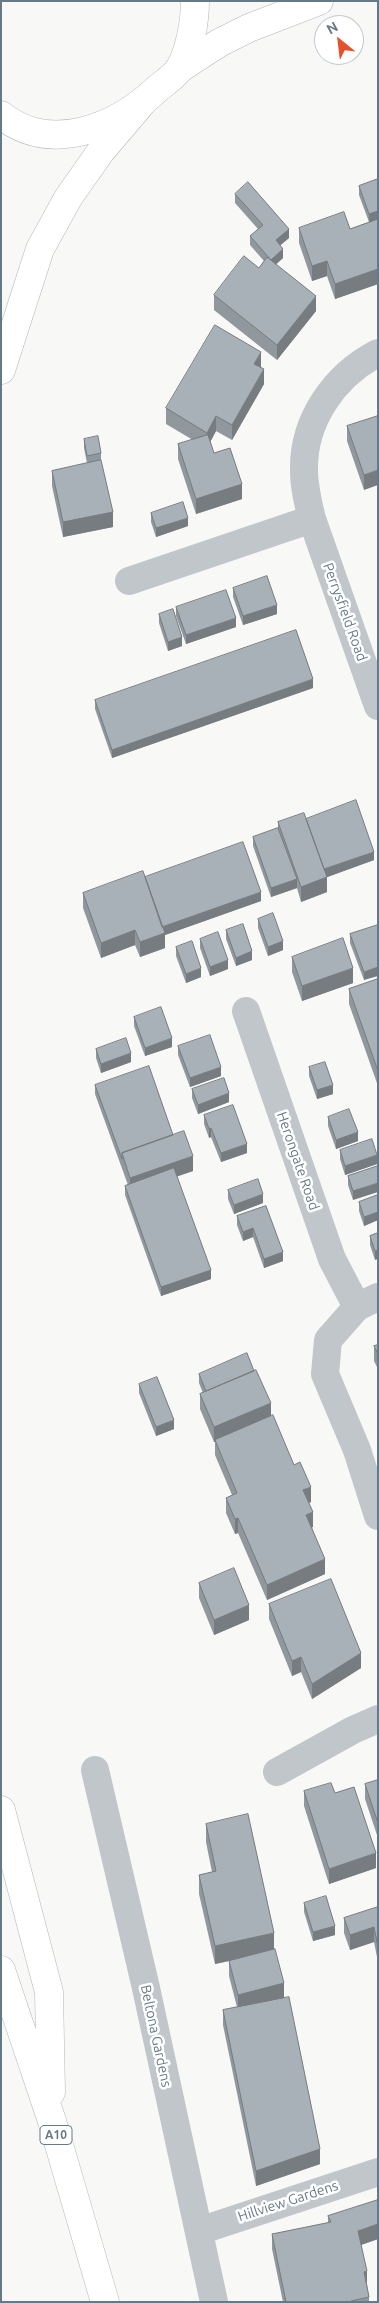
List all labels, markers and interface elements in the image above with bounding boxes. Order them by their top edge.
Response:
north arrow [314,15,364,65]
text: N [324,18,341,37]
street label: Perrysfield Road [319,561,371,663]
street label: Herongate Road [273,1110,323,1212]
street label: Beltona Gardens [137,1983,175,2089]
road number: A10 [40,2126,72,2144]
street label: Hillview Gardens [236,2177,340,2225]

